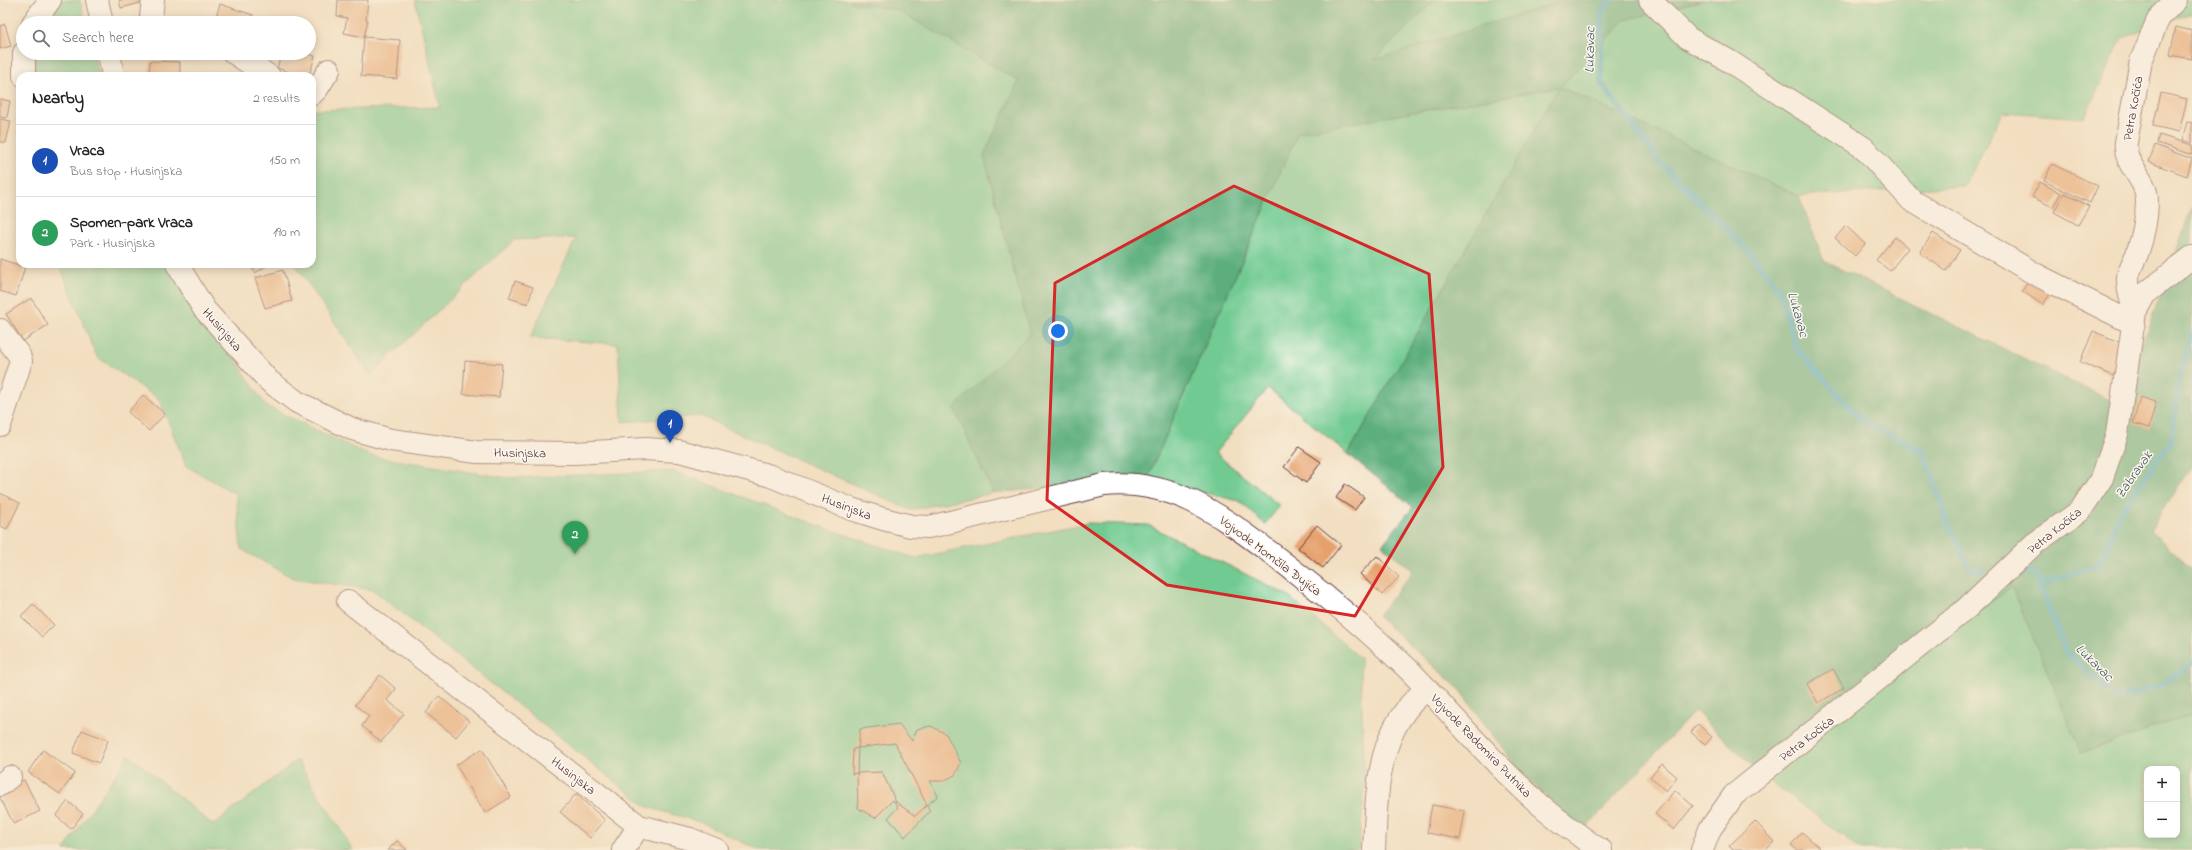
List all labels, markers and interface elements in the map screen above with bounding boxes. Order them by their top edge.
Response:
search box [16,16,316,60]
water label: Lukavac [1580,26,1601,73]
icon: search [30,27,52,49]
text: Search here [62,27,134,49]
street label: Petra Kočića [2118,74,2148,142]
text: Nearby [32,86,84,111]
text: 2 results [253,89,300,108]
text: Vraca [70,140,105,162]
text: 1 [43,151,47,170]
text: 150 m [269,151,300,170]
text: Bus stop · Husinjska [70,162,182,181]
text: Spomen-park Vraca [70,212,193,234]
text: 2 [42,223,48,242]
text: 190 m [273,223,300,242]
text: Park · Husinjska [70,234,155,253]
water label: Lukavac [1781,289,1814,340]
street label: Husinjska [198,304,246,356]
your location [1048,321,1068,341]
pin: 1 [657,410,683,443]
street label: Husinjska [494,444,546,463]
water label: Zabravak [2110,446,2159,503]
street label: Husinjska [819,489,874,526]
street label: Petra Kočića [2024,503,2086,559]
street label: Vojvode Momčila Đujića [1214,511,1325,601]
pin: 2 [562,521,588,554]
water label: Lukavac [2070,640,2118,687]
street label: Vojvode Radomira Putnika [1425,689,1536,802]
street label: Petra Kočića [1775,712,1838,767]
street label: Husinjska [547,753,600,800]
map controls [2144,766,2180,838]
button: + [2144,766,2180,802]
button: − [2144,802,2180,838]

